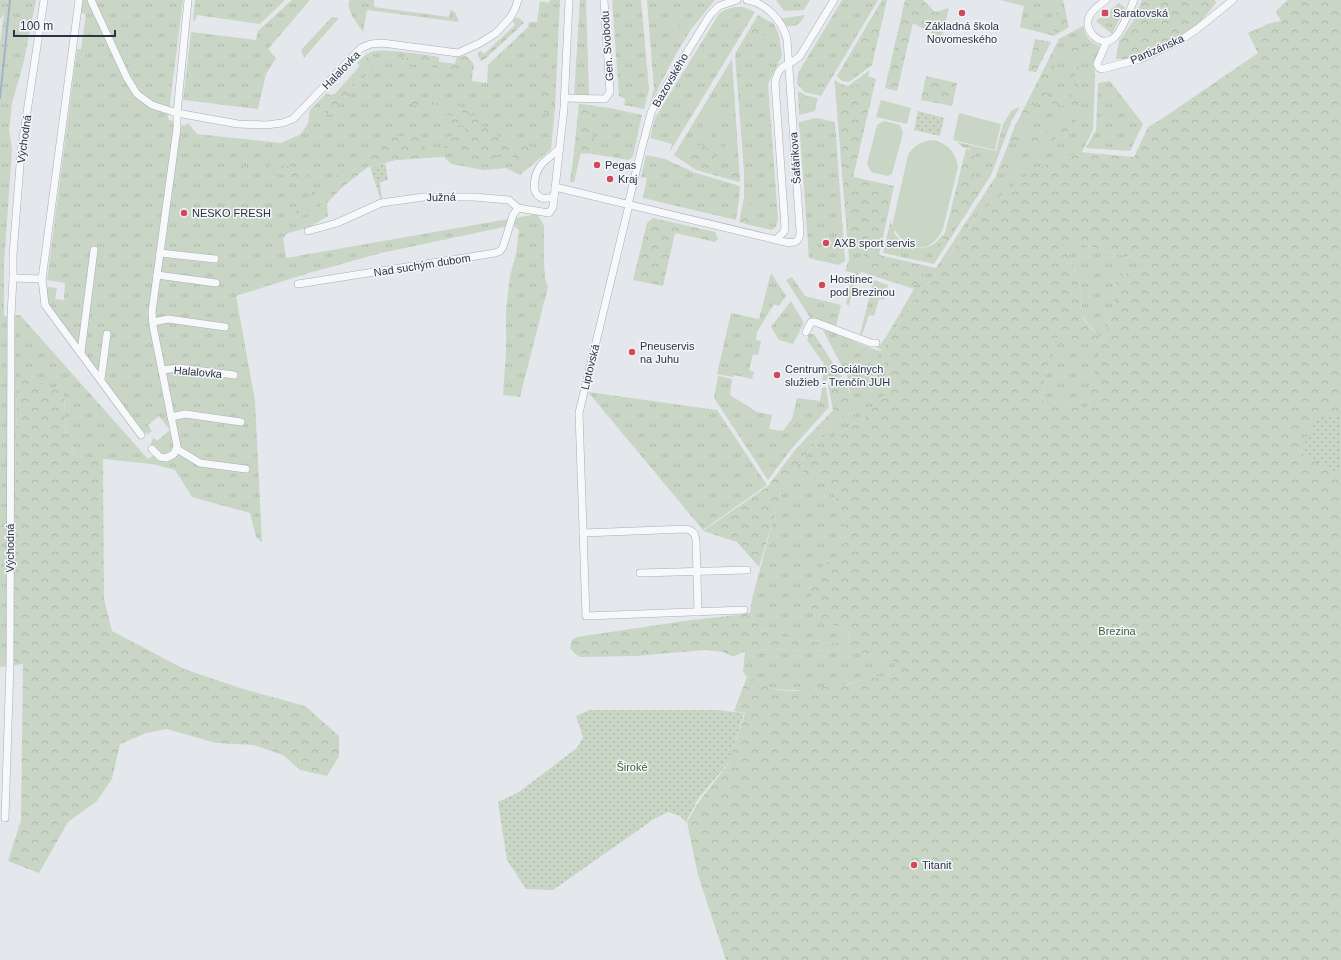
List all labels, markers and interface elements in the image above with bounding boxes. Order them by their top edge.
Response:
place label: Saratovská [1113,7,1169,19]
marker: Základná škola Novomeského [957,8,967,18]
marker: Saratovská [1100,8,1110,18]
street label: Gen. Svobodu [599,10,615,82]
scale bar [14,12,115,38]
text: 100 m [20,19,53,33]
place label: Základná škola Novomeského [925,20,1000,45]
street label: Partizánska [1128,31,1186,66]
street label: Halalovka [320,48,363,92]
street label: Bazovského [650,51,690,109]
street label: Východná [15,113,33,164]
street label: Šafárikova [787,131,803,184]
place label: Pegas [605,159,637,171]
marker: Pegas [592,160,602,170]
place label: Kraj [618,173,638,185]
marker: Kraj [605,174,615,184]
street label: Južná [426,191,457,203]
place label: NESKO FRESH [192,207,271,219]
marker: NESKO FRESH [179,208,189,218]
place label: AXB sport servis [834,237,916,249]
marker: AXB sport servis [821,238,831,248]
street label: Nad suchým dubom [373,251,471,279]
place label: Hostinec pod Brezinou [830,273,895,298]
marker: Hostinec pod Brezinou [817,280,827,290]
place label: Pneuservis na Juhu [640,340,695,365]
street label: Liptovská [579,342,602,391]
marker: Pneuservis na Juhu [627,347,637,357]
place label: Centrum Sociálnych služieb - Trenčín JUH [785,363,890,388]
street label: Halalovka [173,364,223,380]
marker: Centrum Sociálnych služieb - Trenčín JUH [772,370,782,380]
street label: Východná [4,523,16,572]
park label: Brezina [1098,625,1137,637]
park label: Široké [616,761,648,773]
place label: Titanit [922,859,952,871]
marker: Titanit [909,860,919,870]

